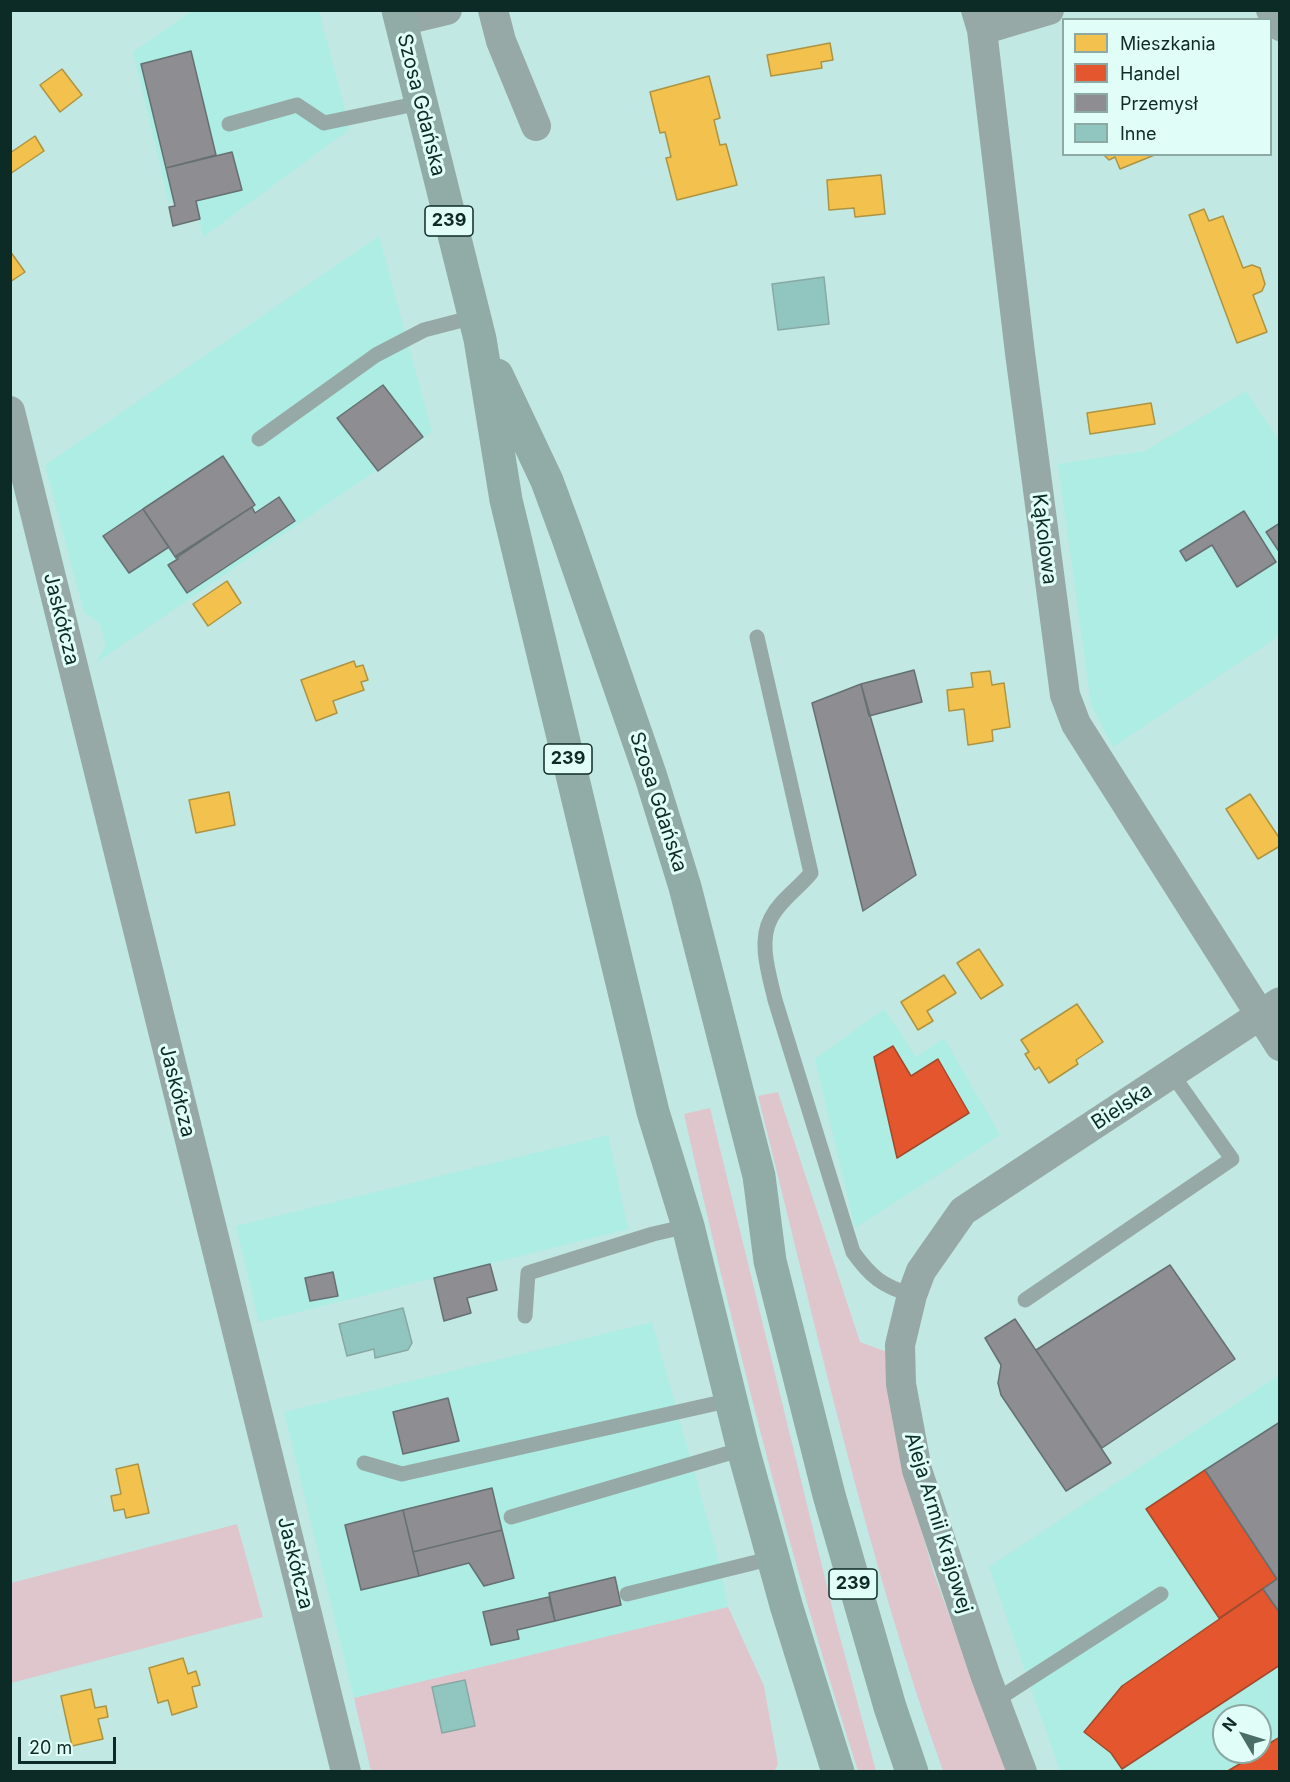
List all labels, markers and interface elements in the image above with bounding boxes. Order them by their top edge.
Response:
legend [1062,18,1272,156]
street label: Szosa Gdańska [392,31,450,179]
text: Mieszkania [1120,33,1216,54]
text: Handel [1120,63,1180,84]
text: Przemysł [1120,93,1198,114]
text: Inne [1120,123,1157,144]
road number: 239 [425,206,473,236]
street label: Kąkolowa [1027,492,1061,586]
street label: Jaskółcza [38,571,84,667]
street label: Szosa Gdańska [624,729,692,875]
road number: 239 [544,744,592,774]
street label: Jaskółcza [154,1043,200,1139]
street label: Bielska [1087,1079,1157,1135]
street label: Aleja Armii Krajowej [899,1430,977,1616]
street label: Jaskółcza [272,1515,318,1611]
road number: 239 [829,1569,877,1599]
north arrow [1212,1704,1272,1764]
text: N [1218,1713,1241,1735]
scale bar [21,1725,118,1763]
text: 20 m [29,1737,72,1758]

